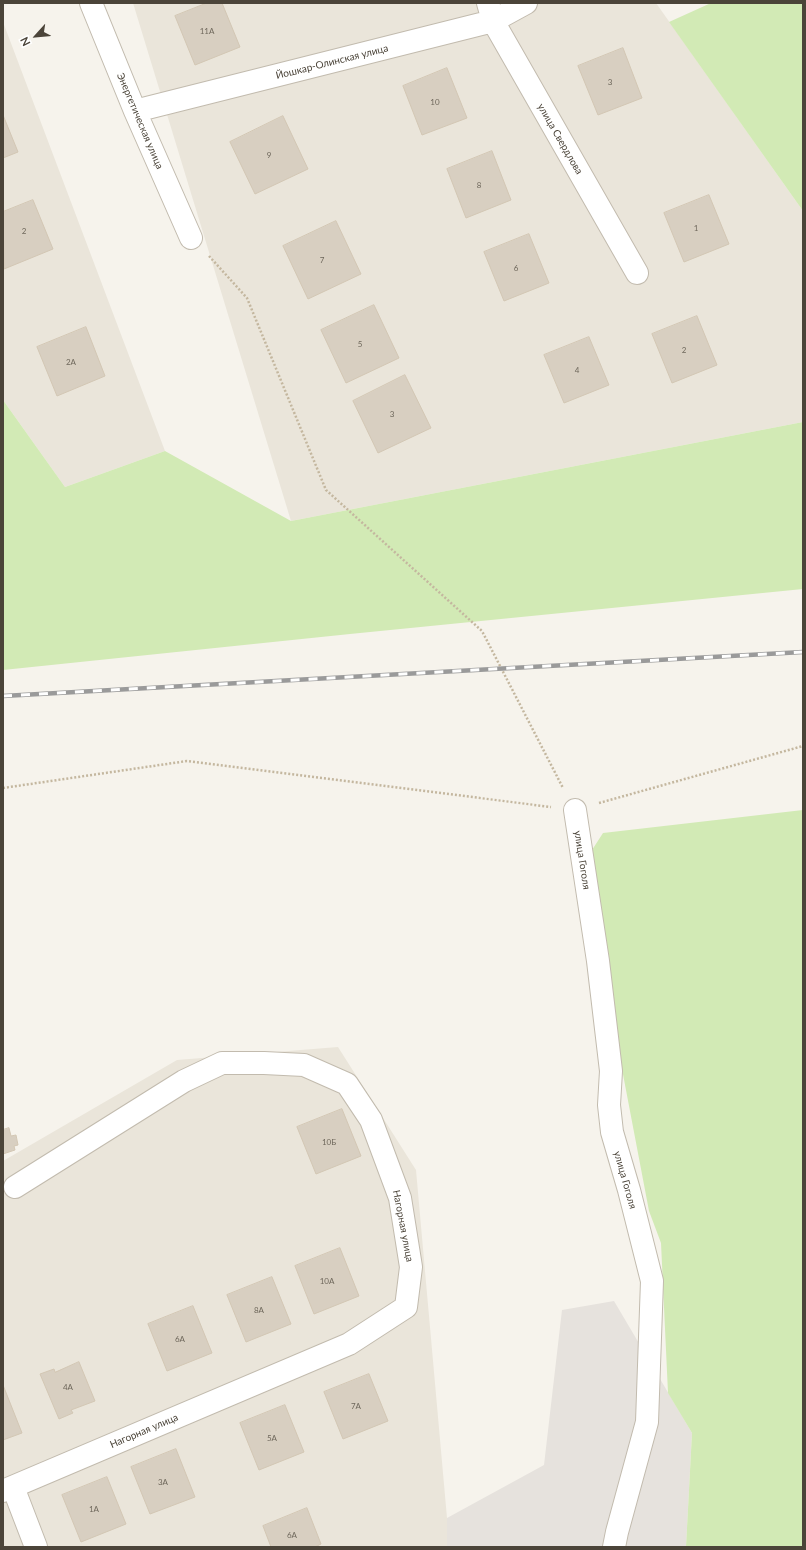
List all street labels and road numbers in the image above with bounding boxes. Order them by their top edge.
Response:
street label: Йошкар-Олинская улица [275,42,389,82]
street label: Энергетическая улица [114,71,166,171]
street label: улица Свердлова [535,101,585,177]
street label: улица Гоголя [571,830,593,890]
street label: улица Гоголя [611,1150,639,1210]
street label: Нагорная улица [390,1189,416,1263]
street label: Нагорная улица [108,1411,180,1451]

